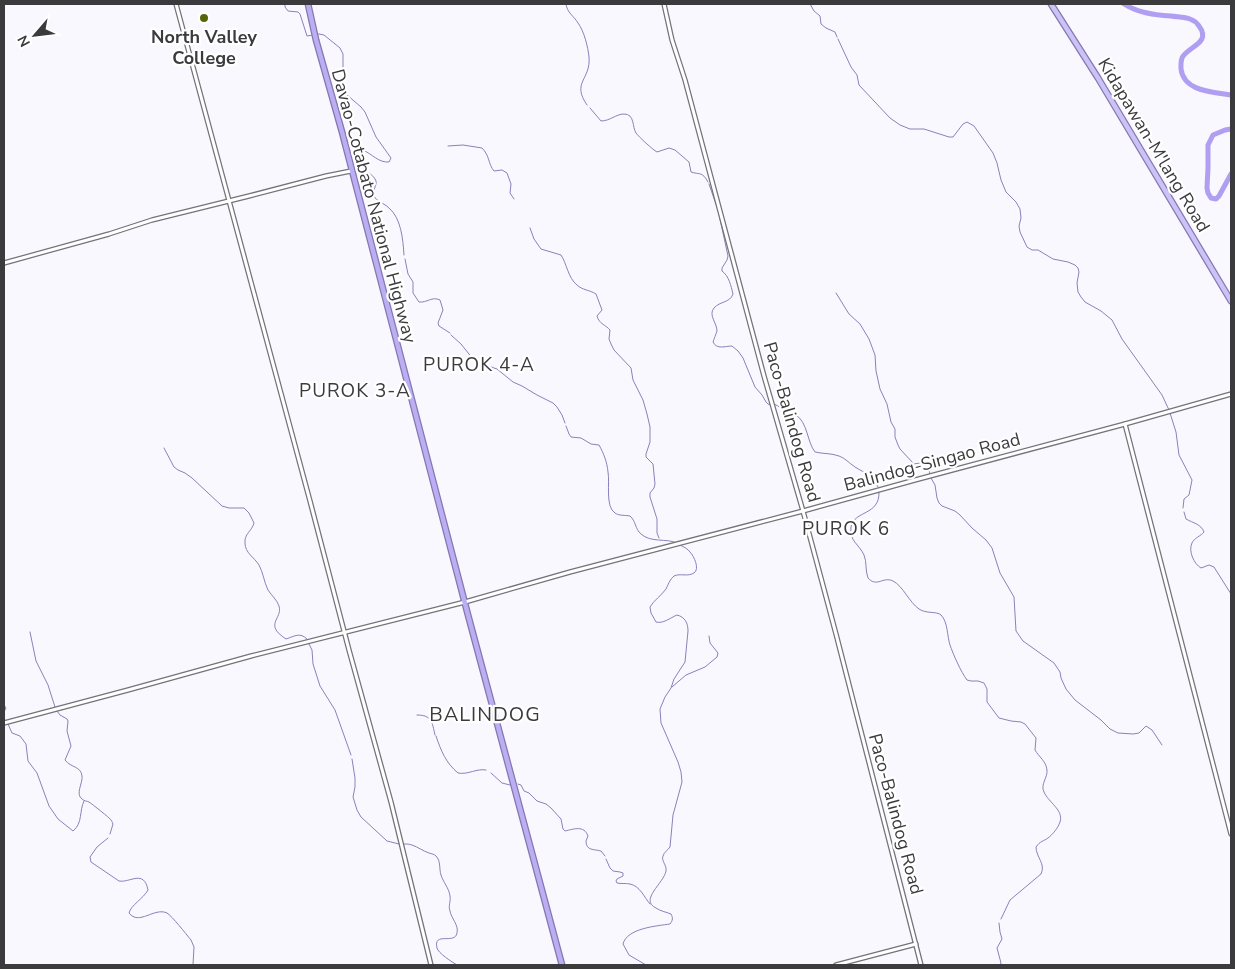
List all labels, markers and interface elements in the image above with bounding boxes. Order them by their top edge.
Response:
north arrow [10,10,60,60]
marker: North Valley College [198,12,210,24]
place label: North Valley College [151,25,257,70]
text: N [13,32,35,50]
street label: Kidapawan-M'lang Road [1092,53,1216,237]
street label: Davao-Cotabato National Highway [326,66,422,346]
street label: Paco-Balindog Road [758,339,826,505]
district label: PUROK 4-A [423,352,535,378]
district label: PUROK 3-A [299,378,411,404]
street label: Balindog-Singao Road [841,427,1023,497]
district label: PUROK 6 [802,516,890,542]
district label: BALINDOG [429,701,541,728]
street label: Paco-Balindog Road [863,731,929,897]

